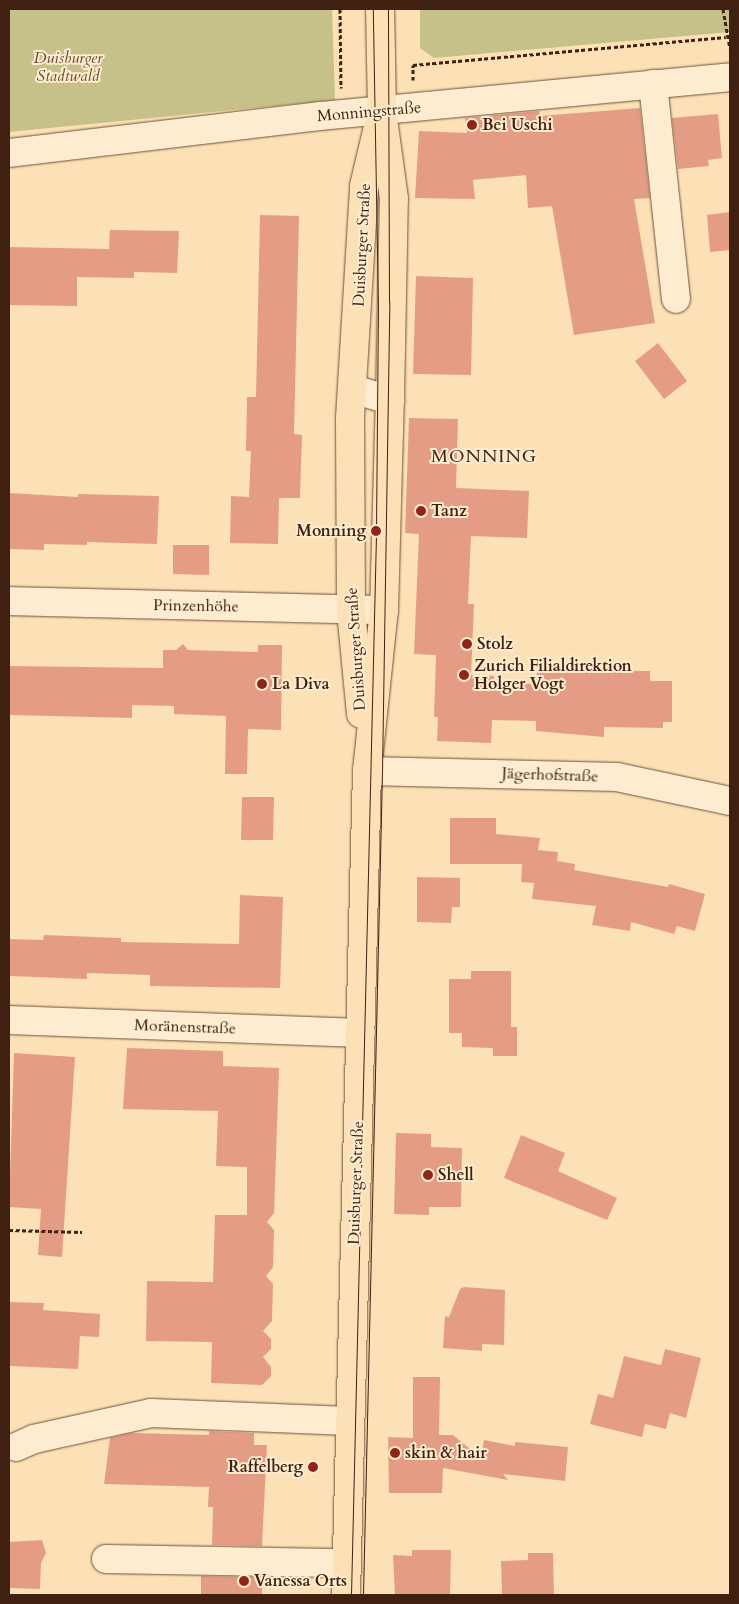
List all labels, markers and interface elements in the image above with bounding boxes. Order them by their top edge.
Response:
park label: Duisburger Stadtwald [33,48,103,86]
street label: Monningstraße [316,98,422,126]
place label: Bei Uschi [482,115,553,135]
marker: Bei Uschi [466,119,478,131]
street label: Duisburger Straße [349,183,375,307]
district label: MONNING [430,446,538,468]
place label: Tanz [431,501,467,521]
marker: Tanz [415,505,427,517]
place label: Monning [296,521,366,541]
marker: Monning [370,525,382,537]
street label: Duisburger Straße [342,587,370,711]
street label: Prinzenhöhe [153,596,239,616]
place label: Stolz [477,634,513,654]
marker: Stolz [461,638,473,650]
place label: Zurich Filialdirektion Holger Vogt [474,656,632,694]
marker: Zurich Filialdirektion Holger Vogt [458,669,470,681]
place label: La Diva [272,674,329,694]
marker: La Diva [256,678,268,690]
street label: Jägerhofstraße [501,764,599,786]
street label: Moränenstraße [134,1016,236,1038]
street label: Duisburger Straße [344,1121,368,1245]
place label: Shell [438,1165,474,1185]
marker: Shell [422,1169,434,1181]
place label: skin & hair [405,1443,487,1463]
marker: skin & hair [389,1447,401,1459]
place label: Raffelberg [228,1457,303,1477]
marker: Raffelberg [307,1461,319,1473]
place label: Vanessa Orts [254,1571,347,1591]
marker: Vanessa Orts [238,1575,250,1587]

